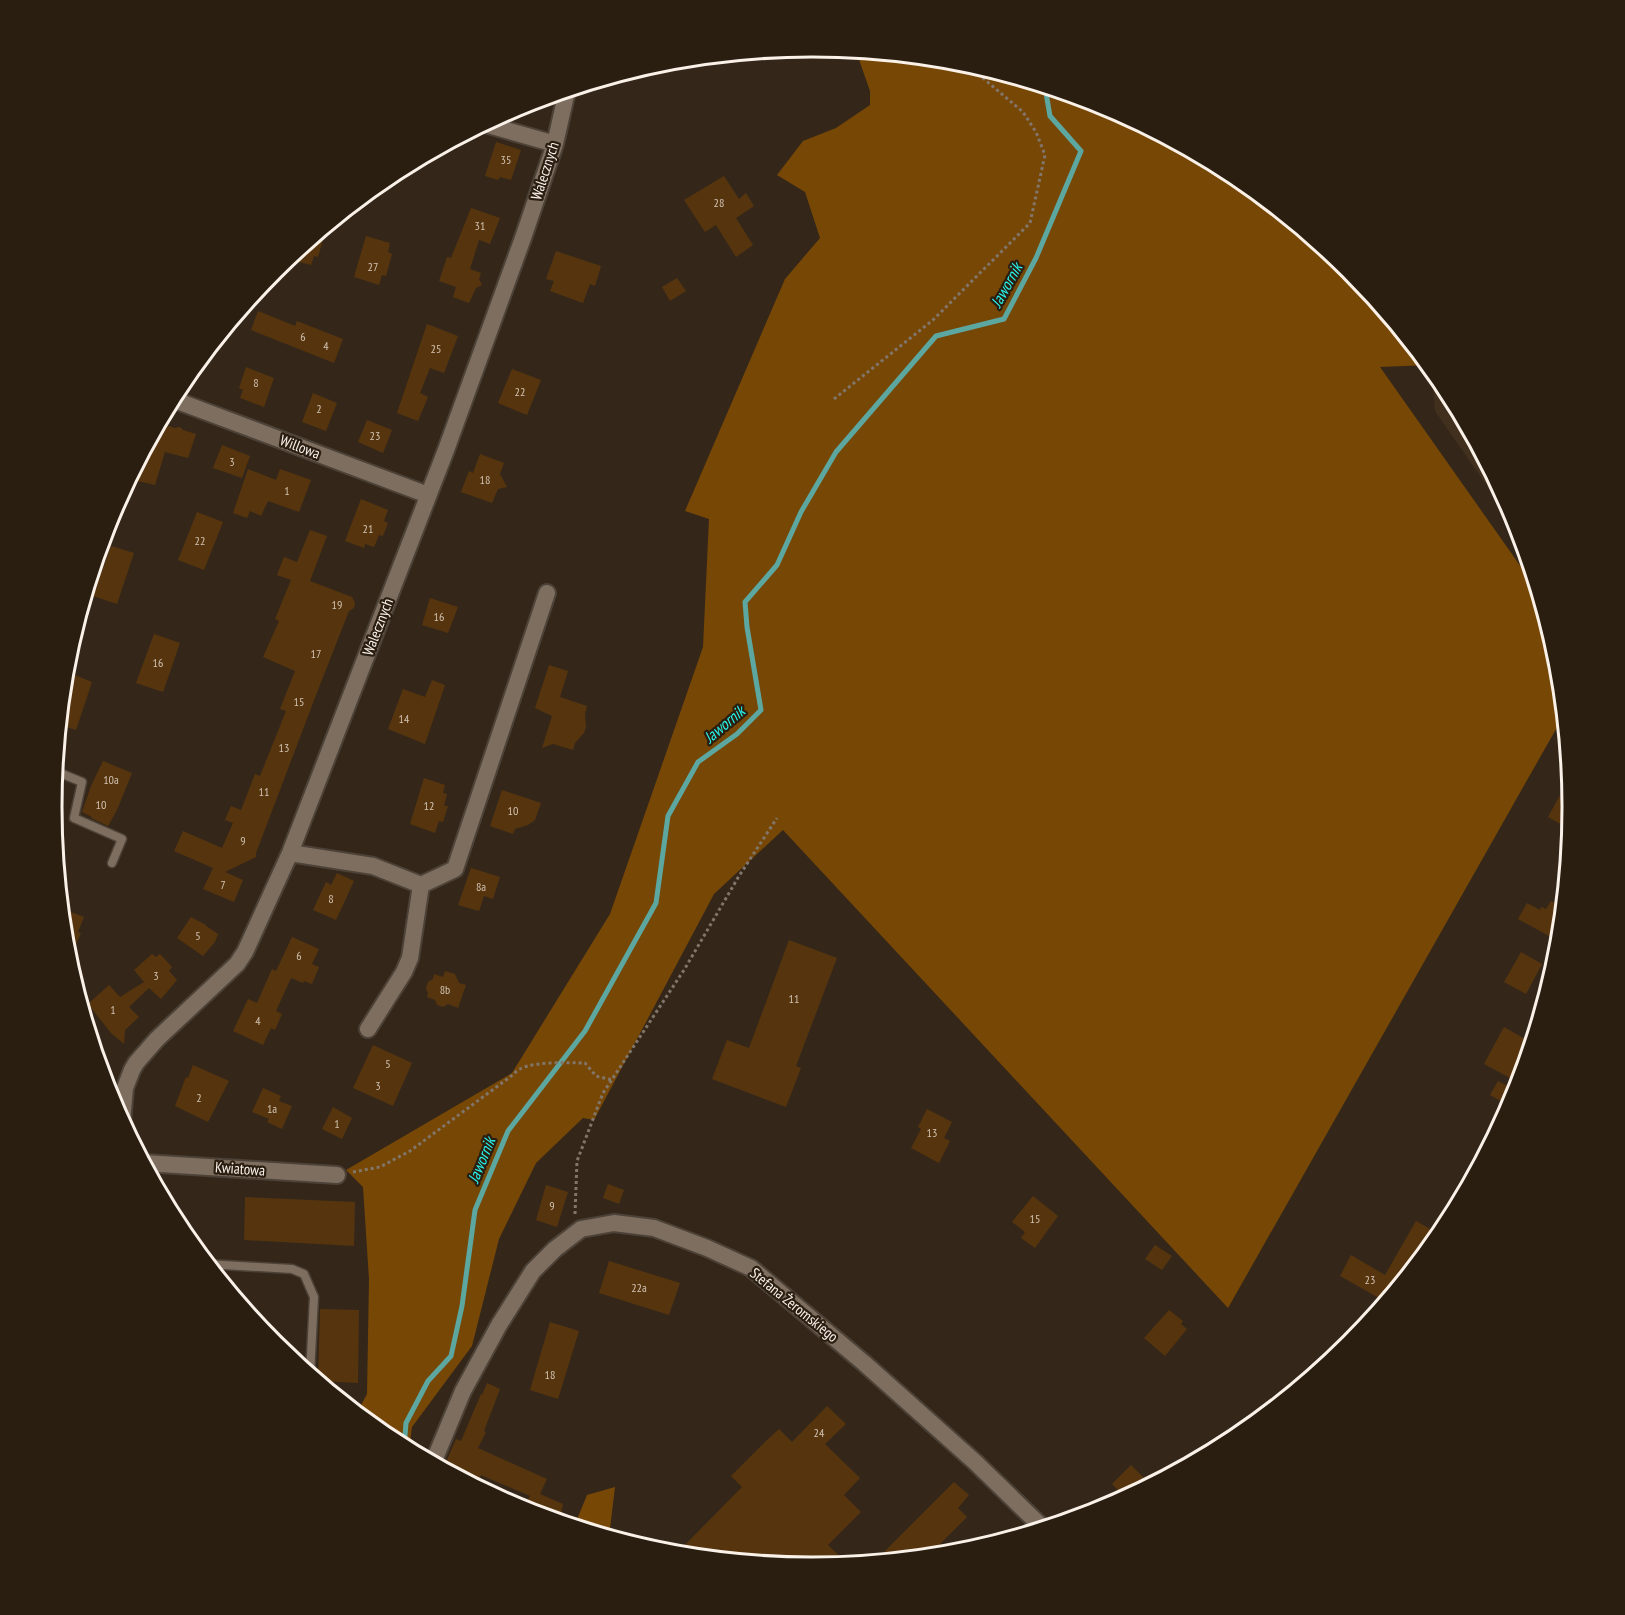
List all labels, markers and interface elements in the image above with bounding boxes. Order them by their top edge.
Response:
street label: Walecznych [526,139,563,202]
house number: 35 [501,152,511,167]
house number: 28 [714,195,724,210]
house number: 31 [475,218,485,233]
water label: Jawornik [985,258,1027,312]
house number: 27 [368,259,378,274]
house number: 6 [300,329,306,344]
house number: 4 [323,338,329,353]
house number: 25 [431,341,441,356]
house number: 8 [253,375,259,390]
house number: 22 [515,384,525,399]
house number: 2 [316,401,322,416]
house number: 23 [370,428,380,443]
street label: Willowa [277,430,323,463]
house number: 3 [229,454,235,469]
house number: 18 [480,472,490,487]
house number: 1 [284,483,290,498]
house number: 21 [363,521,373,536]
house number: 22 [195,533,205,548]
street label: Walecznych [358,595,397,658]
house number: 19 [332,597,342,612]
house number: 16 [434,609,444,624]
house number: 17 [311,646,321,661]
house number: 16 [153,655,163,670]
house number: 15 [294,694,304,709]
water label: Jawornik [699,700,750,748]
house number: 14 [399,711,410,726]
house number: 13 [279,740,289,755]
house number: 10a [103,772,119,787]
house number: 11 [259,784,269,799]
house number: 10 [96,797,106,812]
house number: 12 [424,798,434,813]
house number: 10 [508,803,518,818]
house number: 9 [240,833,246,848]
house number: 7 [220,877,226,892]
house number: 8a [476,879,486,894]
house number: 8 [328,891,334,906]
house number: 5 [195,928,201,943]
house number: 6 [296,948,302,963]
house number: 3 [153,968,159,983]
house number: 8b [440,982,450,997]
house number: 11 [789,991,799,1006]
house number: 1 [110,1002,116,1017]
house number: 4 [255,1013,261,1028]
house number: 5 [385,1056,391,1071]
house number: 3 [375,1078,381,1093]
house number: 2 [196,1090,202,1105]
house number: 1a [267,1101,277,1116]
house number: 1 [334,1116,340,1131]
house number: 13 [927,1125,937,1140]
water label: Jawornik [462,1133,500,1187]
street label: Kwiatowa [214,1157,266,1180]
house number: 9 [549,1198,555,1213]
house number: 15 [1030,1211,1040,1226]
street label: Stefana Żeromskiego [746,1263,842,1346]
house number: 23 [1365,1272,1375,1287]
house number: 22a [631,1280,647,1295]
house number: 18 [545,1367,555,1382]
house number: 24 [814,1425,825,1440]

